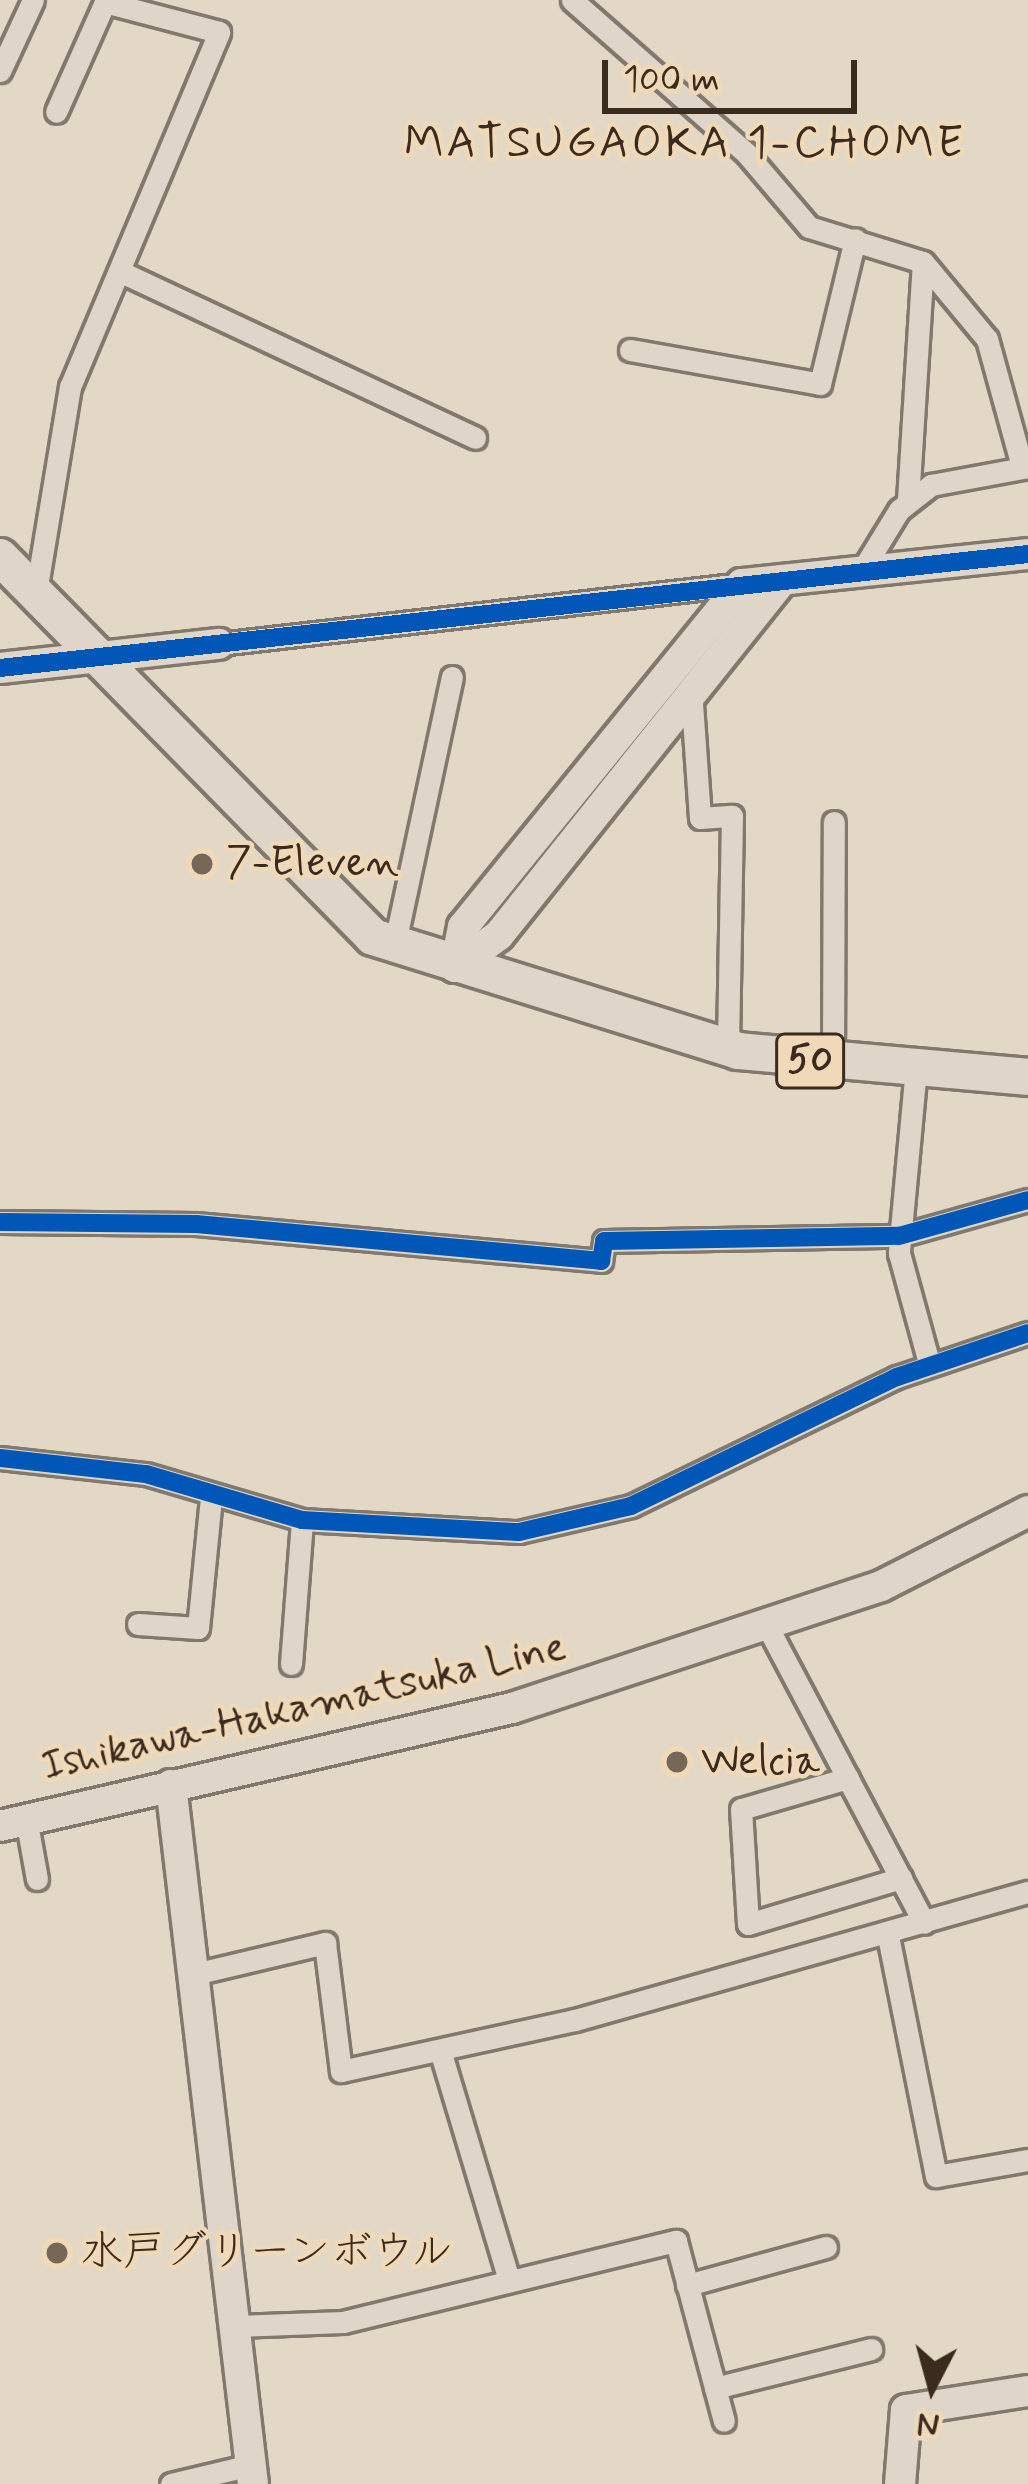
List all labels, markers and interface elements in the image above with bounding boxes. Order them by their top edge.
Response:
scale bar [608,36,863,110]
text: 100 m [623,57,720,104]
district label: MATSUGAOKA 1-CHOME [404,117,966,171]
place label: 7-Eleven [226,839,399,889]
marker: 7-Eleven [189,851,215,877]
road number: 50 [774,1028,846,1094]
street label: Ishikawa-Hakamatsuka Line [38,1623,570,1793]
place label: Welcia [701,1737,820,1787]
marker: Welcia [664,1749,690,1775]
place label: 水戸グリーンボウル [81,2228,459,2278]
marker: 水戸グリーンボウル [44,2240,70,2266]
north arrow [872,2328,992,2448]
text: N [915,2401,941,2447]

